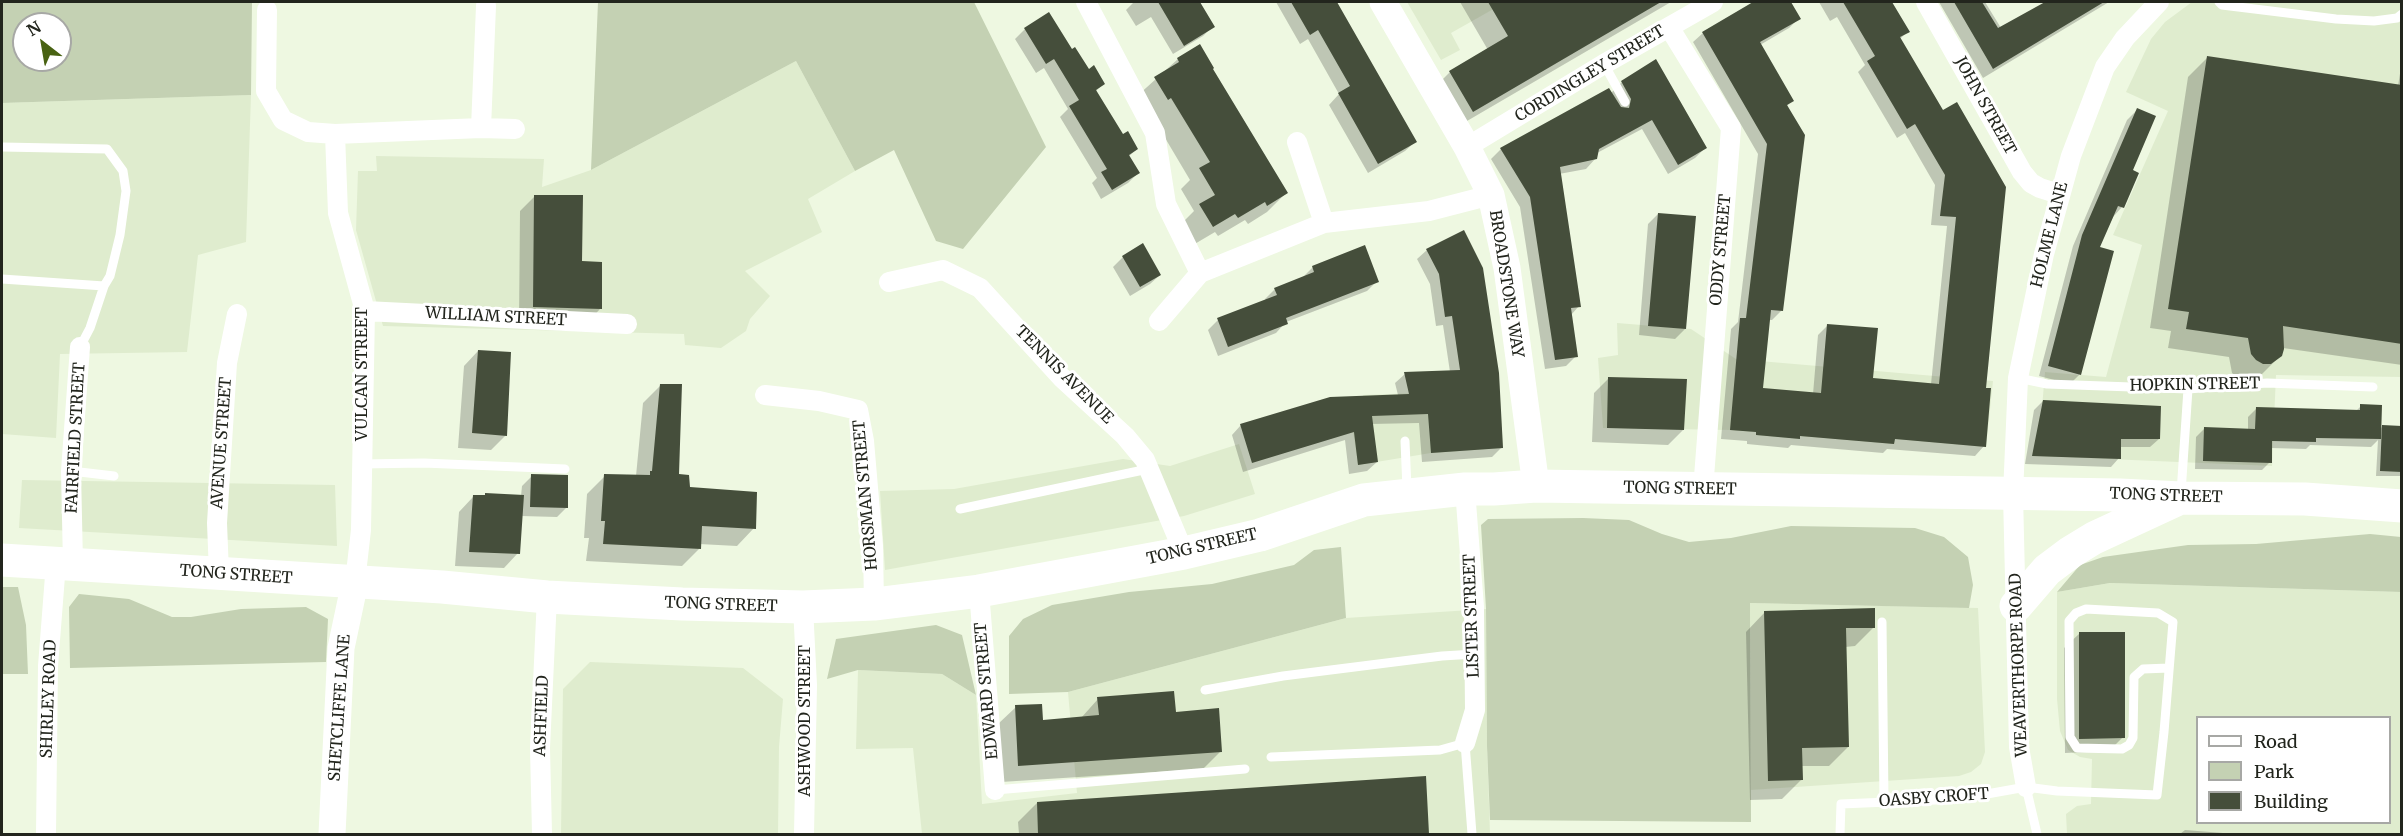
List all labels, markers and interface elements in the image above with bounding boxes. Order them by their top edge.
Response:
north arrow [12,12,72,72]
text: N [23,16,44,40]
street label: CORDINGLEY STREET [1512,22,1668,126]
street label: JOHN STREET [1950,54,2020,158]
street label: HOLME LANE [2028,180,2072,290]
street label: ODDY STREET [1707,194,1735,306]
street label: BROADSTONE WAY [1485,209,1527,359]
street label: WILLIAM STREET [425,304,567,330]
street label: VULCAN STREET [352,307,372,441]
street label: TENNIS AVENUE [1011,322,1117,428]
street label: FAIRFIELD STREET [62,362,90,514]
street label: HOPKIN STREET [2130,374,2260,396]
street label: AVENUE STREET [208,376,236,510]
street label: HORSMAN STREET [850,419,882,571]
street label: TONG STREET [1623,478,1737,500]
street label: TONG STREET [2109,484,2223,508]
street label: TONG STREET [1145,525,1259,569]
street label: LISTER STREET [1460,554,1484,678]
street label: TONG STREET [179,561,293,589]
street label: WEAVERTHORPE ROAD [2006,573,2032,757]
street label: TONG STREET [664,593,778,617]
street label: EDWARD STREET [971,622,1003,760]
street label: SHETCLIFFE LANE [325,634,355,782]
street label: SHIRLEY ROAD [37,639,61,759]
street label: ASHWOOD STREET [795,645,815,797]
street label: ASHFIELD [531,675,553,757]
legend [2196,716,2391,824]
text: Road [2254,730,2298,753]
text: Park [2254,760,2294,783]
street label: OASBY CROFT [1878,785,1990,811]
text: Building [2254,790,2328,813]

